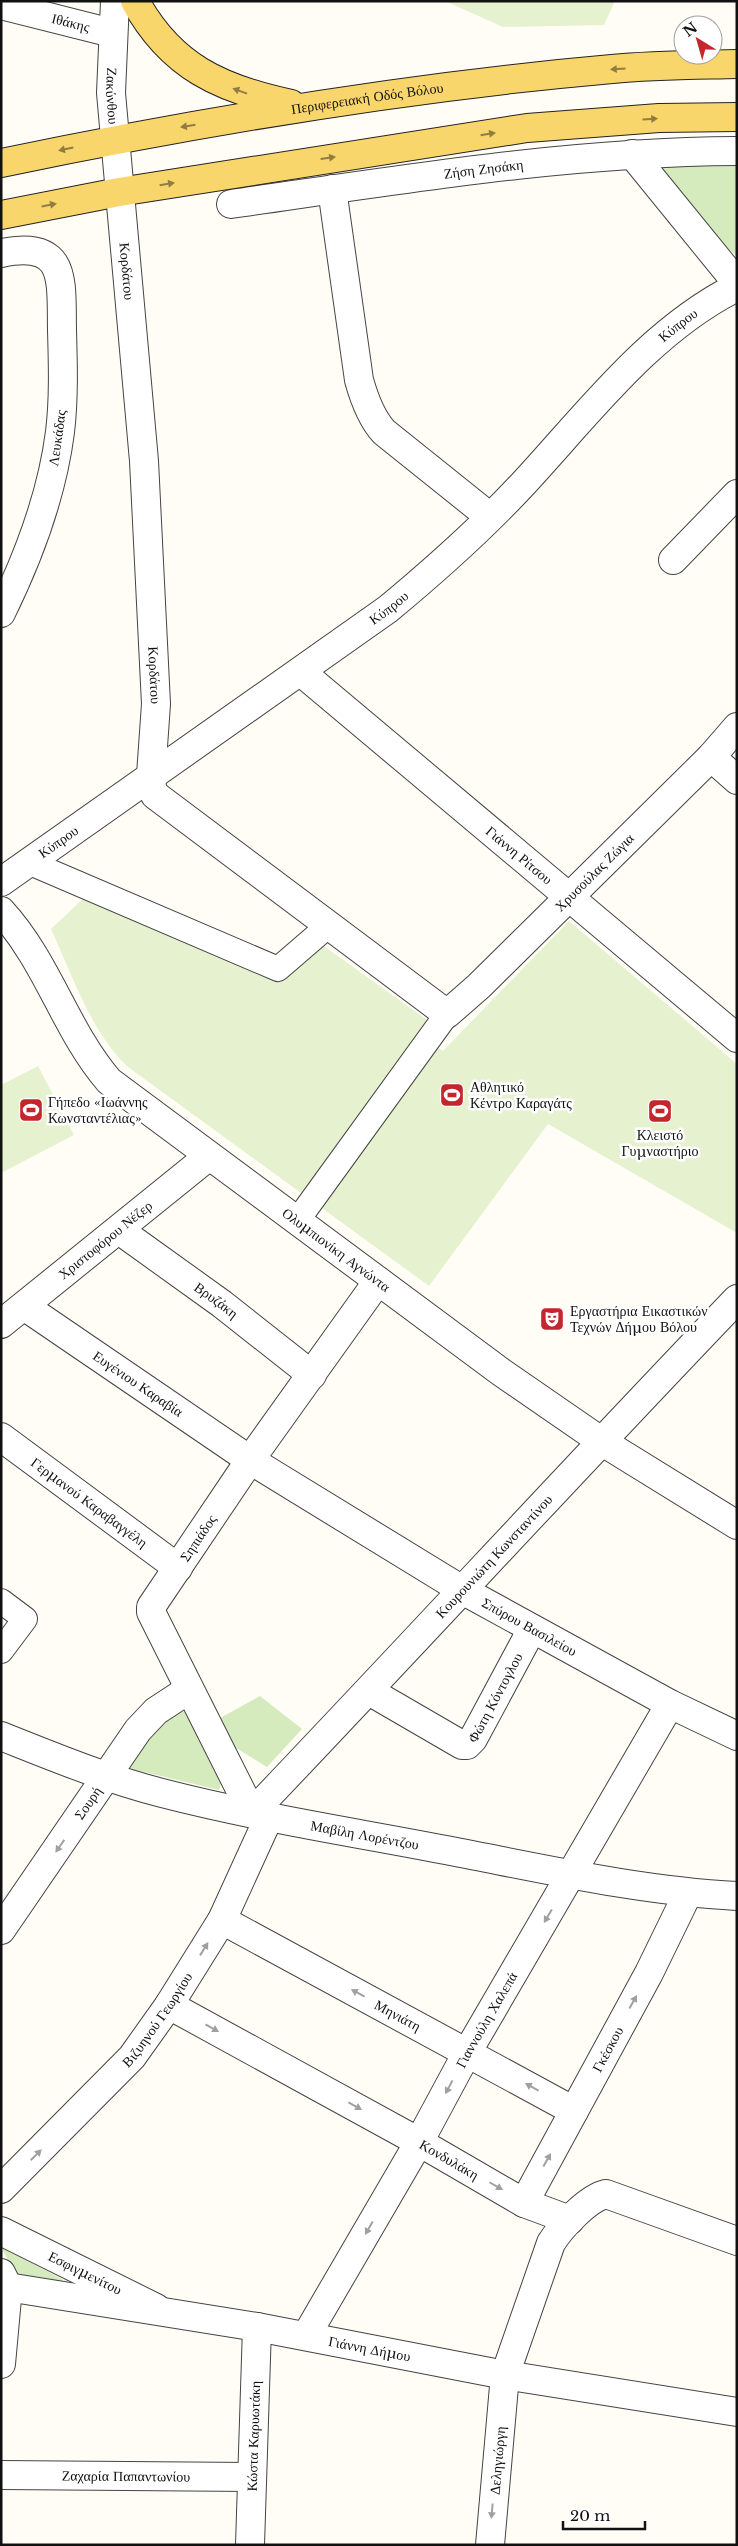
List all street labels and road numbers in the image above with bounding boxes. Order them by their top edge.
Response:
street label: Ιθάκης [50,9,92,36]
street label: Ζακύνθου [102,67,123,125]
street label: Περιφερειακή Οδός Βόλου [290,78,444,118]
street label: Ζήση Ζησάκη [443,155,524,183]
street label: Κορδάτου [115,242,139,301]
street label: Κύπρου [654,304,701,346]
street label: Λευκάδας [44,408,70,467]
street label: Κύπρου [366,587,412,629]
street label: Κορδάτου [144,646,165,704]
street label: Κύπρου [35,821,82,862]
street label: Γιάννη Ρίτσου [482,822,556,888]
street label: Χρυσούλας Ζώγια [551,829,638,915]
street label: Χριστοφόρου Νέζερ [55,1196,156,1283]
street label: Ολυμπιονίκη Αγνώντα [279,1204,395,1296]
street label: Βρυζάκη [191,1278,242,1322]
street label: Ευγένιου Καραβία [90,1347,187,1421]
street label: Γερμανού Καραβαγγέλη [27,1453,151,1552]
street label: Κουρουνιώτη Κωνσταντίνου [432,1491,556,1622]
street label: Σηπιάδος [176,1511,220,1565]
street label: Σπύρου Βασιλείου [479,1594,580,1660]
street label: Φώτη Κόντογλου [464,1649,527,1746]
street label: Σουρή [70,1783,106,1823]
street label: Μαβίλη Λορέντζου [309,1816,421,1854]
street label: Γιαννούλη Χαλεπά [452,1968,521,2071]
street label: Βιζυηνού Γεωργίου [118,1969,196,2071]
street label: Μηνιάτη [371,1995,424,2035]
street label: Γκέσκου [588,2023,627,2075]
street label: Κονδυλάκη [416,2135,482,2184]
street label: Εσφιγμενίτου [45,2247,125,2299]
street label: Γιάννη Δήμου [327,2332,412,2366]
street label: Κώστα Καρυωτάκη [243,2380,264,2492]
street label: Δεληγιώργη [485,2425,509,2495]
street label: Ζαχαρία Παπαντωνίου [62,2466,190,2486]

